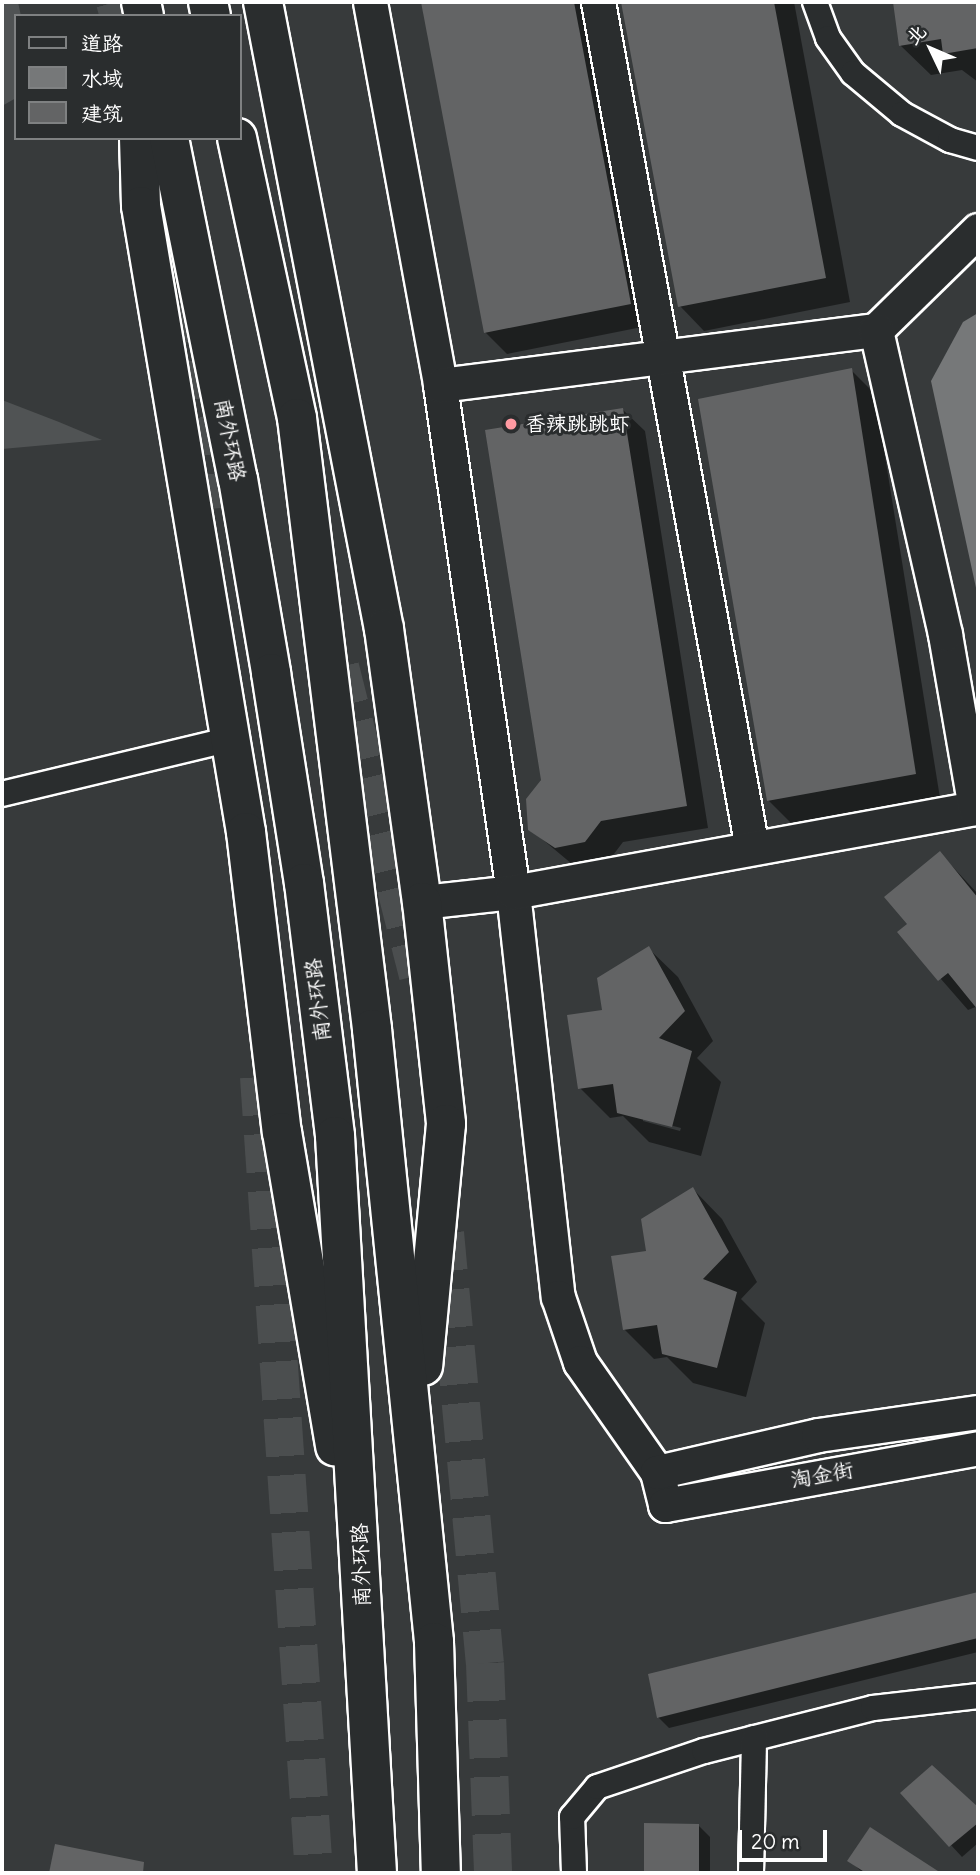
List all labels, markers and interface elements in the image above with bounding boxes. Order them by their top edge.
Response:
legend [14,14,242,140]
north arrow [896,14,966,84]
text: 北 [901,19,931,50]
text: 道路 [81,30,123,57]
text: 水域 [81,65,123,92]
text: 建筑 [81,100,123,127]
street label: 南外环路 [210,396,250,484]
place label: 香辣跳跳虾 [525,411,630,437]
marker: 香辣跳跳虾 [503,416,519,432]
street label: 南外环路 [300,957,336,1043]
street label: 淘金街 [789,1457,855,1493]
street label: 南外环路 [347,1523,375,1607]
scale bar [742,1815,831,1859]
text: 20 m [751,1828,800,1855]

